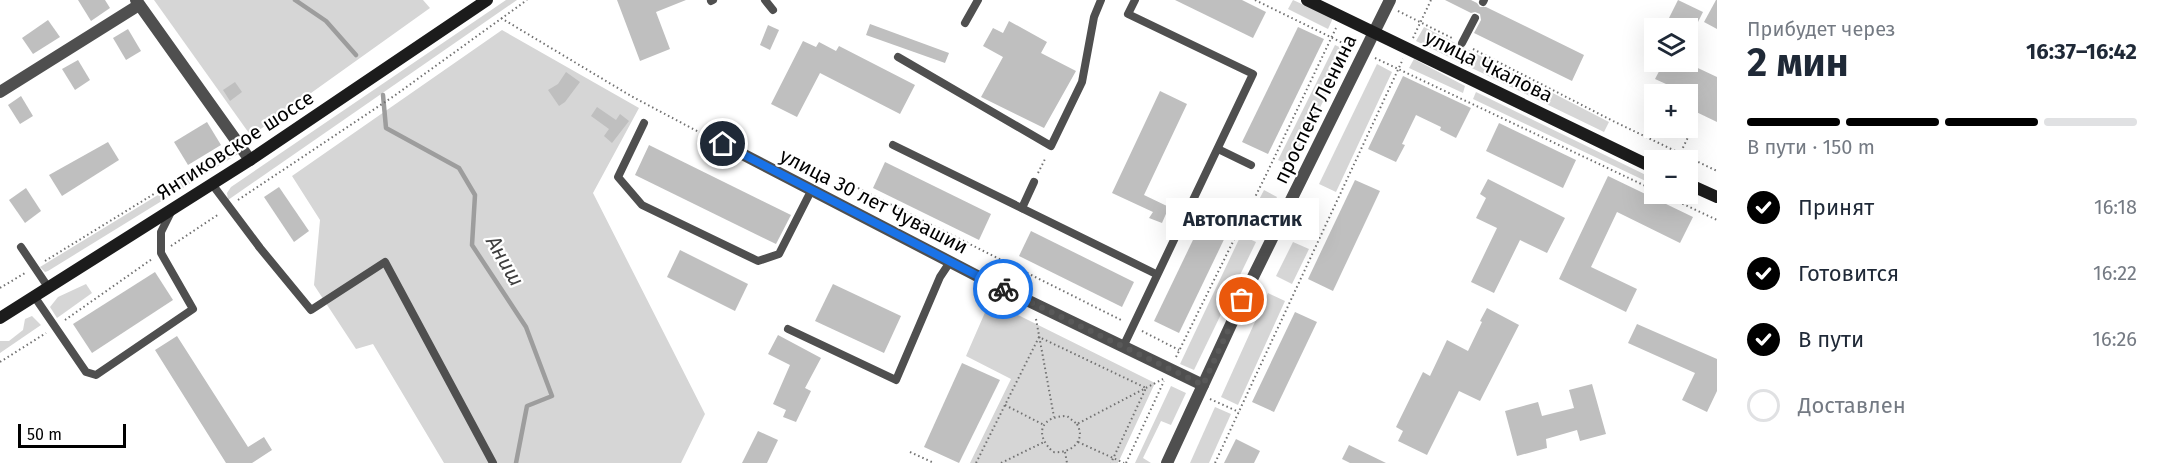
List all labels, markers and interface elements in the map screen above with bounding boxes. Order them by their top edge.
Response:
text: Прибудет через [1747,17,1896,41]
map controls [1644,18,1698,204]
button: layers [1644,18,1698,72]
street label: улица Чкалова [1421,25,1557,107]
street label: проспект Ленина [1268,30,1362,188]
text: 16:37–16:42 [2026,38,2137,65]
text: 2 мин [1747,40,1849,86]
button: + [1644,84,1698,138]
street label: Янтиковское шоссе [152,85,318,205]
pin [697,118,748,169]
icon: home [706,127,739,160]
text: В пути · 150 m [1747,135,1875,159]
street label: улица 30 лет Чувашии [776,143,972,259]
button: − [1644,150,1698,204]
icon: check [1747,191,1780,224]
text: Принят [1798,194,1874,221]
text: 16:18 [2094,195,2137,219]
callout: Автопластик [1166,198,1318,240]
text: Автопластик [1183,207,1302,231]
water label: Аниш [480,230,530,291]
icon: check [1747,257,1780,290]
courier [973,259,1033,319]
text: Готовится [1798,260,1899,287]
text: 16:22 [2093,261,2137,285]
icon: bike [987,273,1020,306]
pin [1216,274,1267,325]
icon: bag [1225,283,1258,316]
icon: check [1747,323,1780,356]
text: В пути [1798,326,1864,353]
text: 16:26 [2092,327,2137,351]
text: Доставлен [1798,392,1906,419]
scale bar [18,421,126,448]
text: 50 m [27,425,62,444]

